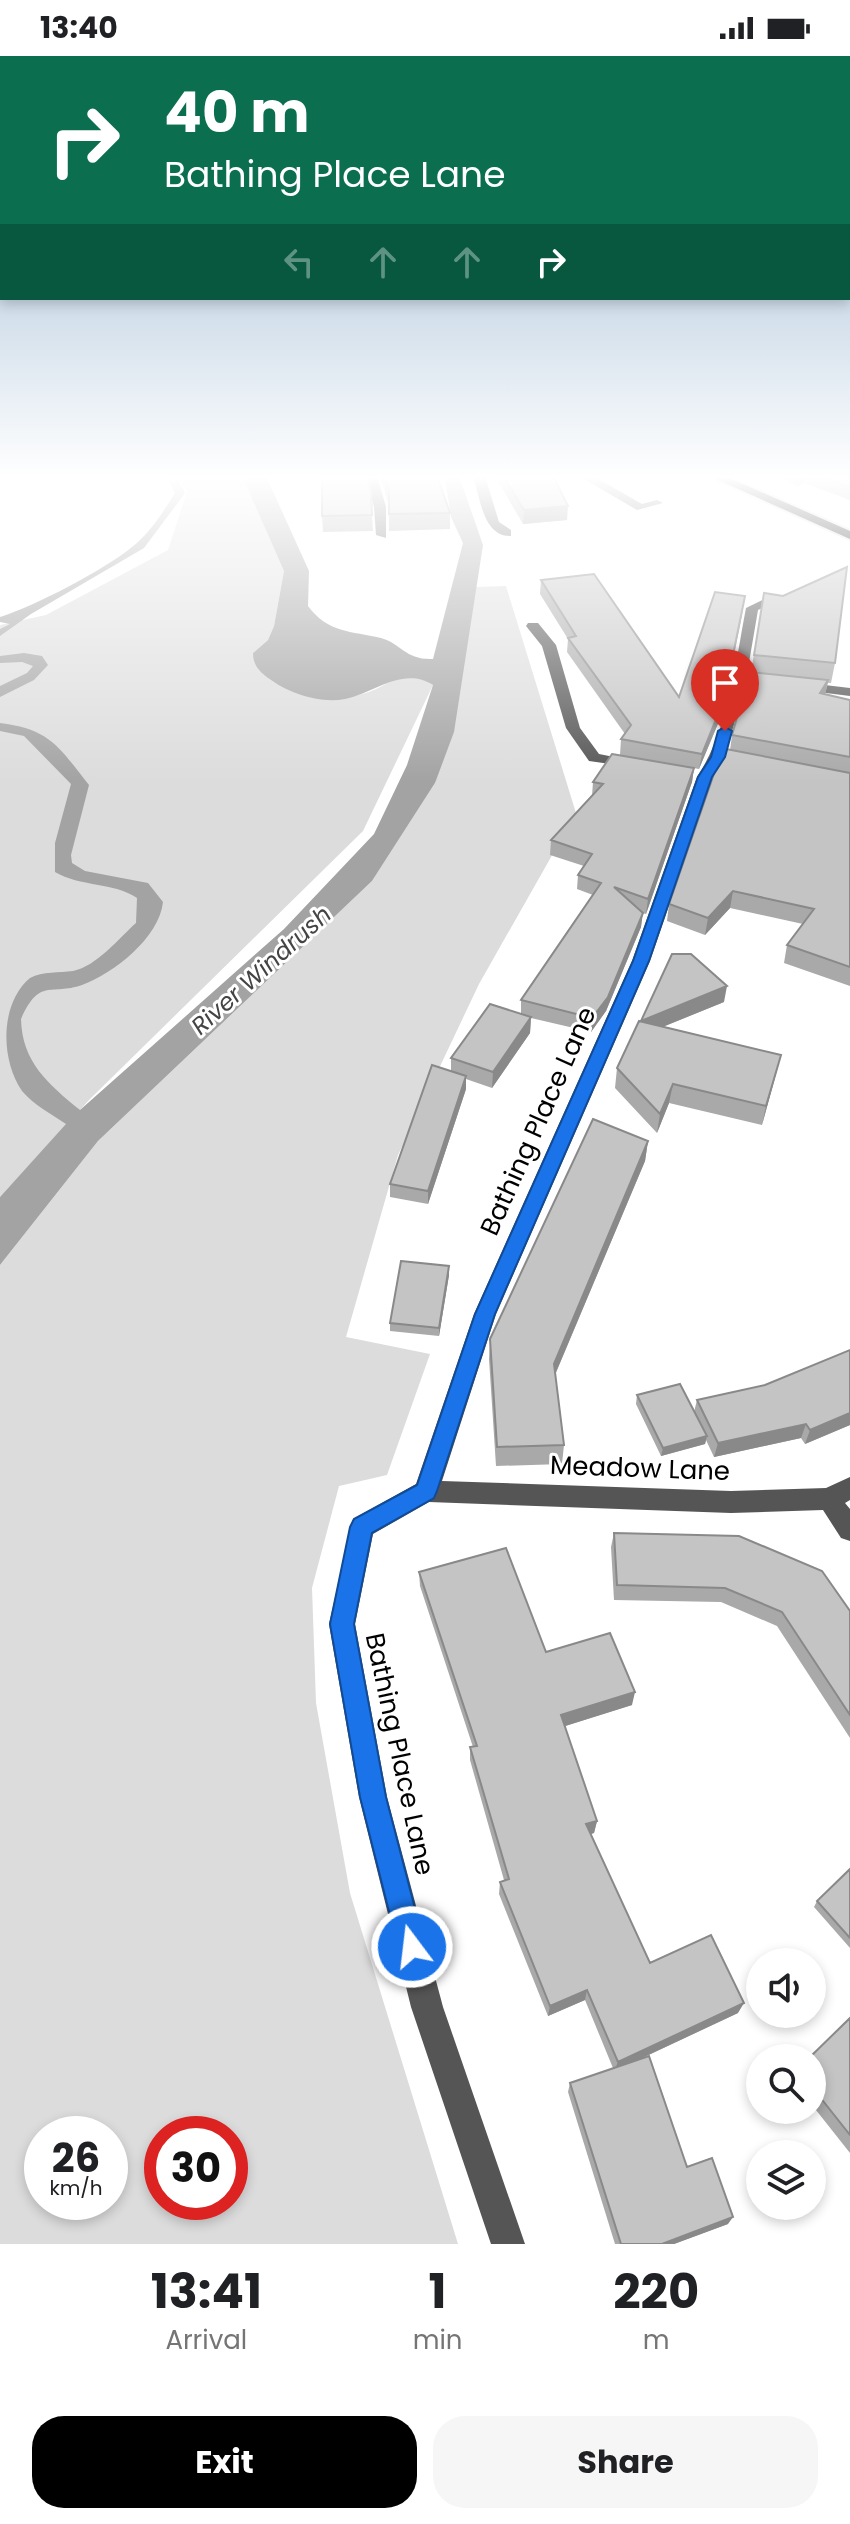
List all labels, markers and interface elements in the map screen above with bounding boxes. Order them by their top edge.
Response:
text: 13:40 [40,6,118,49]
text: 40 m [164,73,310,152]
icon: right [32,88,136,192]
text: Bathing Place Lane [164,149,505,200]
icon: left [277,240,321,284]
icon: ahead [361,240,405,284]
icon: ahead [445,240,489,284]
icon: right [529,240,573,284]
pin [691,649,759,731]
icon: arrive [703,661,747,705]
water label: River Windrush [184,898,338,1042]
street label: Bathing Place Lane [471,1001,605,1241]
street label: Meadow Lane [549,1447,731,1489]
street label: Bathing Place Lane [357,1630,443,1878]
position arrow [370,1905,454,1989]
map controls [746,1948,826,2220]
button: sound [746,1948,826,2028]
button: search [746,2044,826,2124]
speed limit sign: 30 [144,2116,248,2220]
text: 26 [52,2130,100,2186]
button: layers [746,2140,826,2220]
text: km/h [49,2174,103,2202]
text: 13:41 [151,2258,262,2325]
text: 1 [429,2258,447,2325]
text: 220 [613,2258,699,2325]
text: Arrival [165,2322,247,2358]
text: min [413,2322,462,2358]
text: m [643,2322,670,2358]
button: Exit [32,2416,417,2508]
button: Share [433,2416,818,2508]

